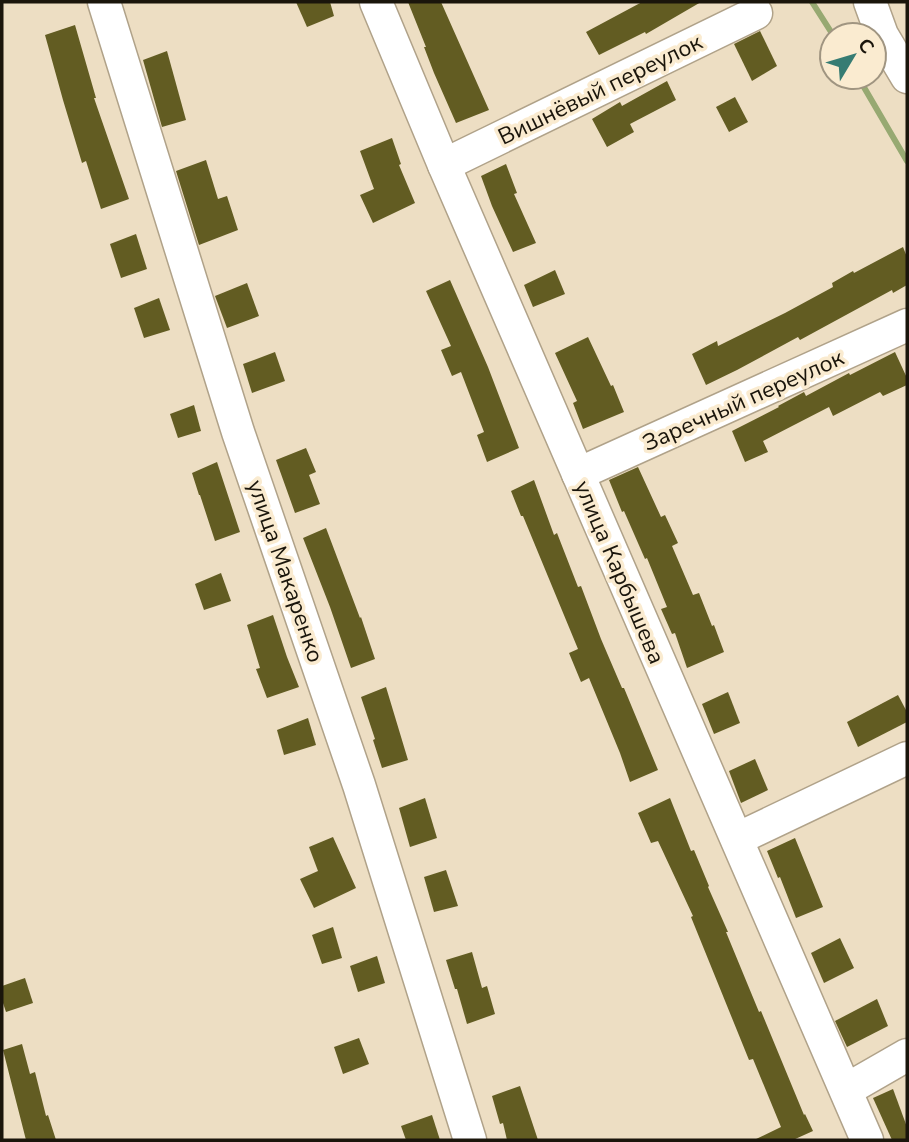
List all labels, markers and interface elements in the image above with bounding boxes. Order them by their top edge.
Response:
north arrow [818,21,888,91]
street label: Вишнёвый переулок [493,26,708,152]
text: С [851,33,880,59]
street label: Заречный переулок [638,342,849,459]
street label: улица Макаренко [240,476,331,667]
street label: улица Карбышева [567,476,672,669]

